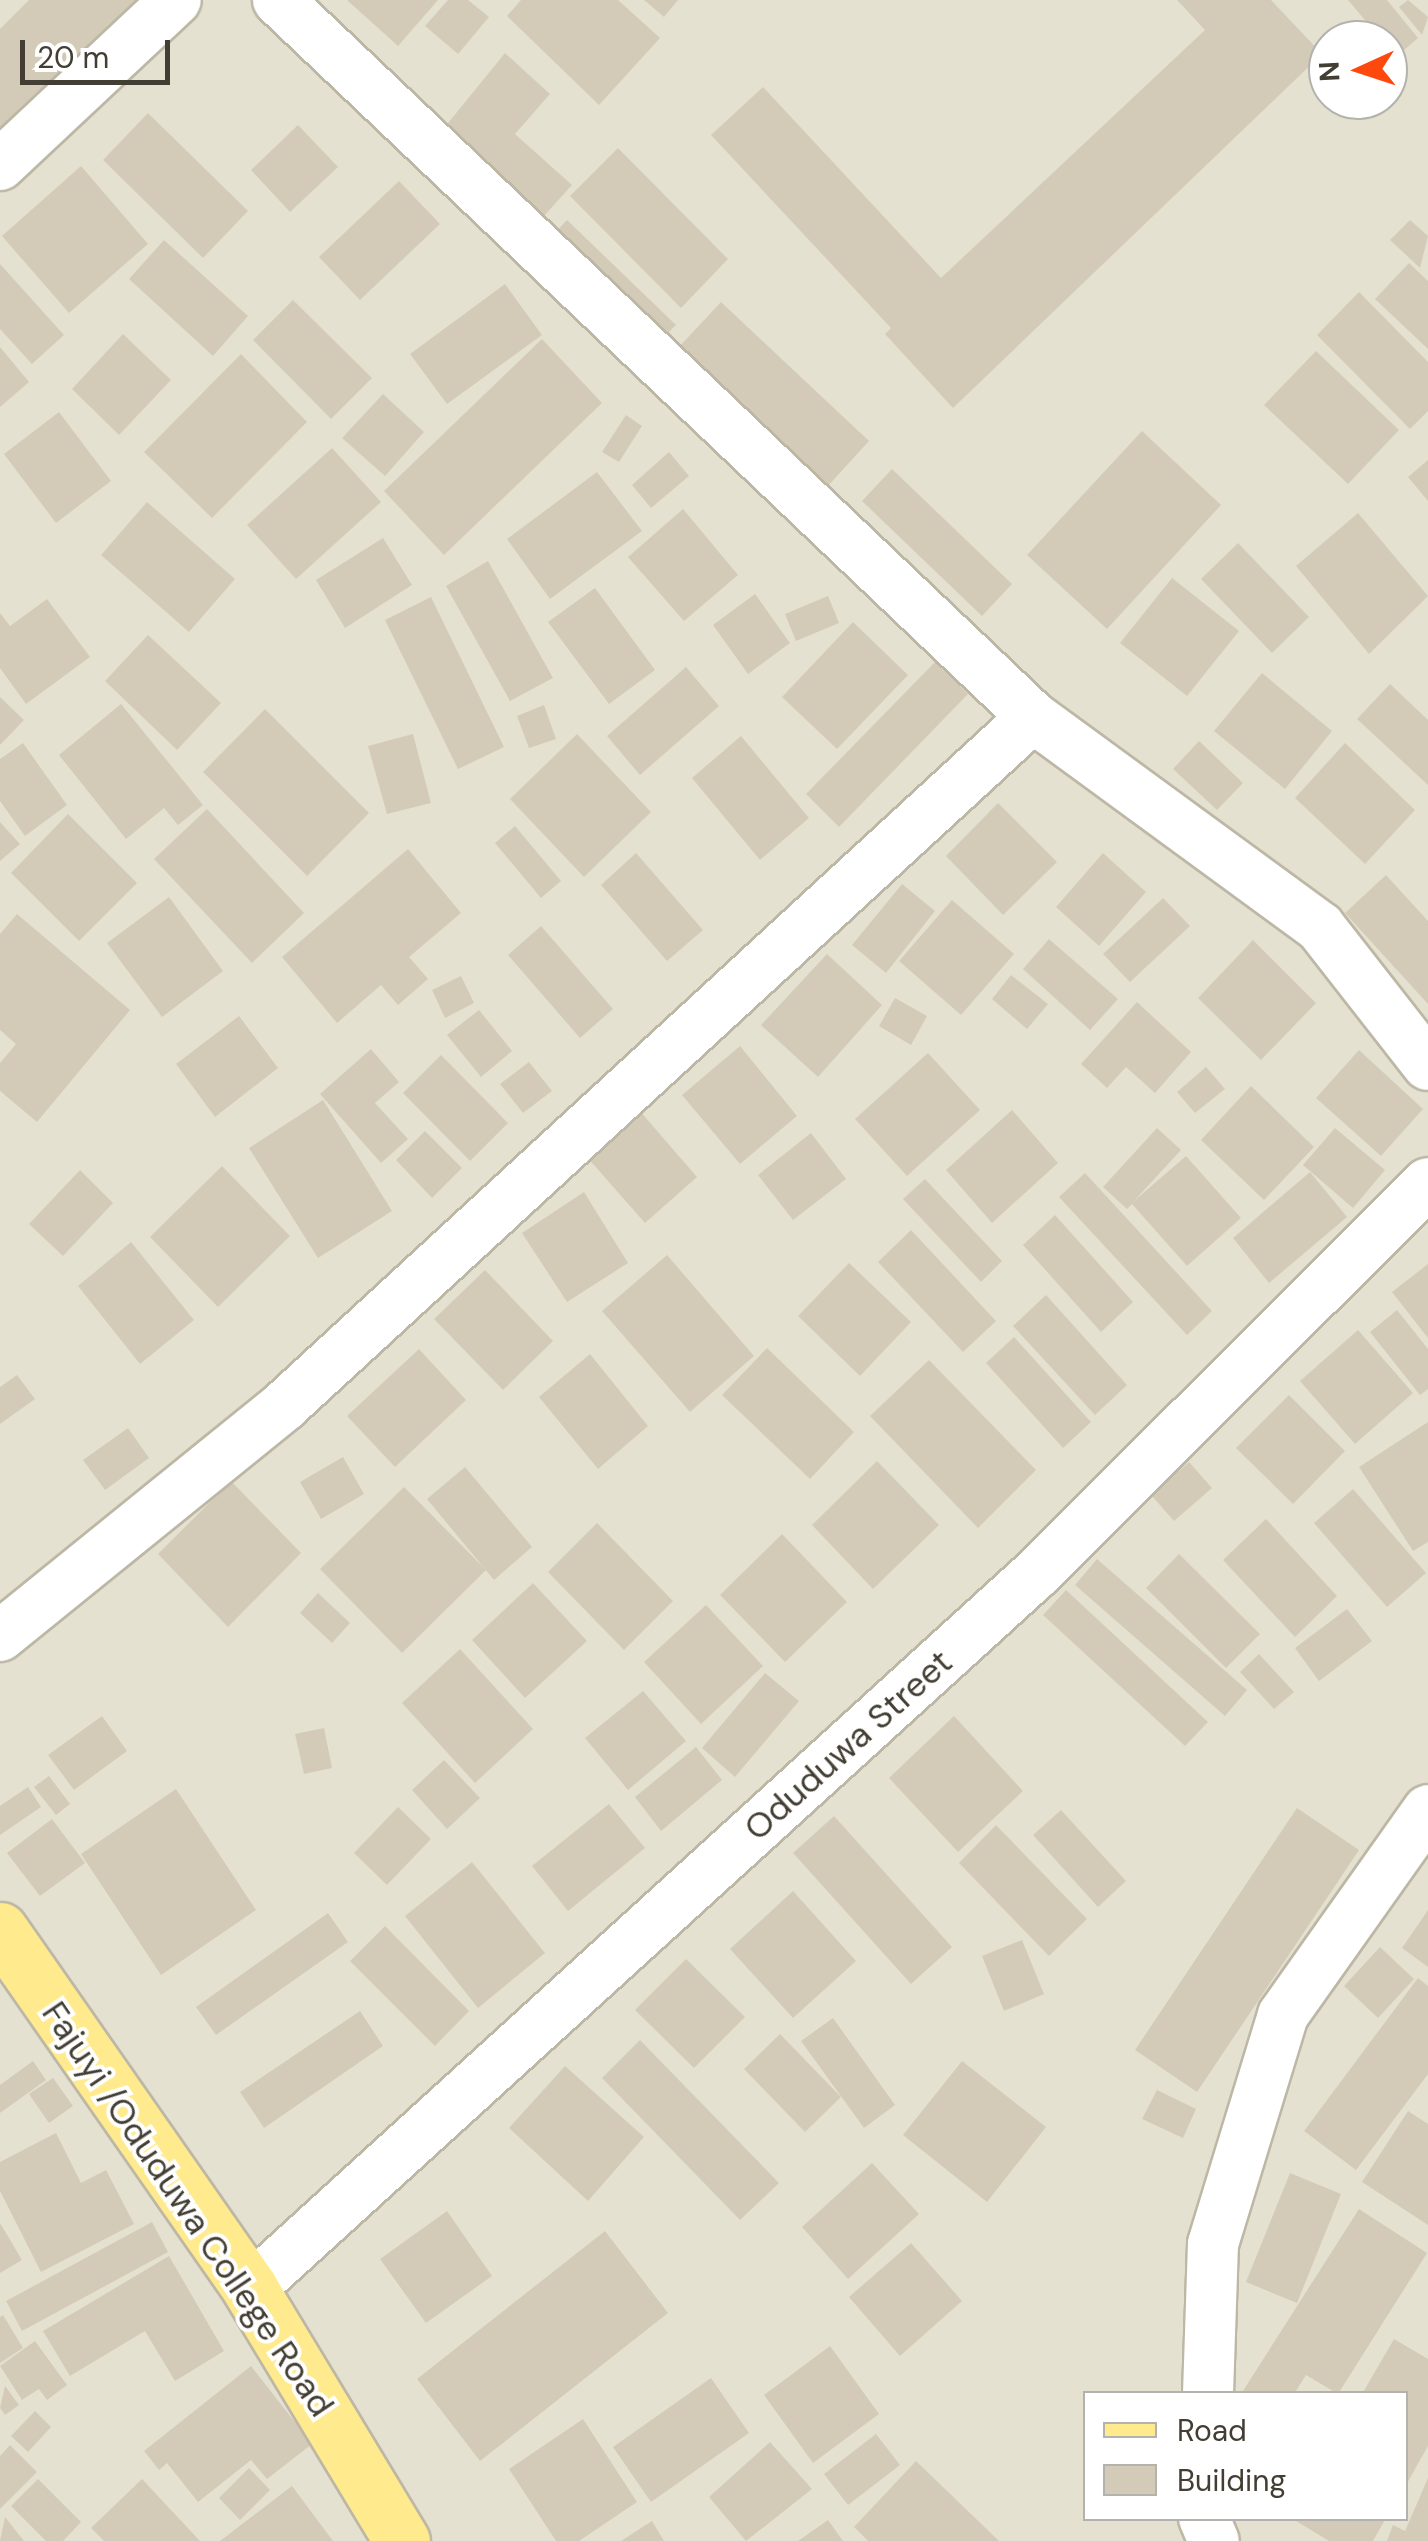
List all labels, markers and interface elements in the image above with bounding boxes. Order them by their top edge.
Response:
scale bar [25,20,175,82]
north arrow [1308,20,1408,120]
text: 20 m [37,38,109,77]
text: N [1311,60,1349,83]
street label: Oduduwa Street [736,1641,960,1849]
street label: Fajuyi /Oduduwa College Road [33,1994,343,2424]
legend [1083,2391,1408,2521]
text: Road [1177,2411,1247,2450]
text: Building [1177,2461,1286,2500]

